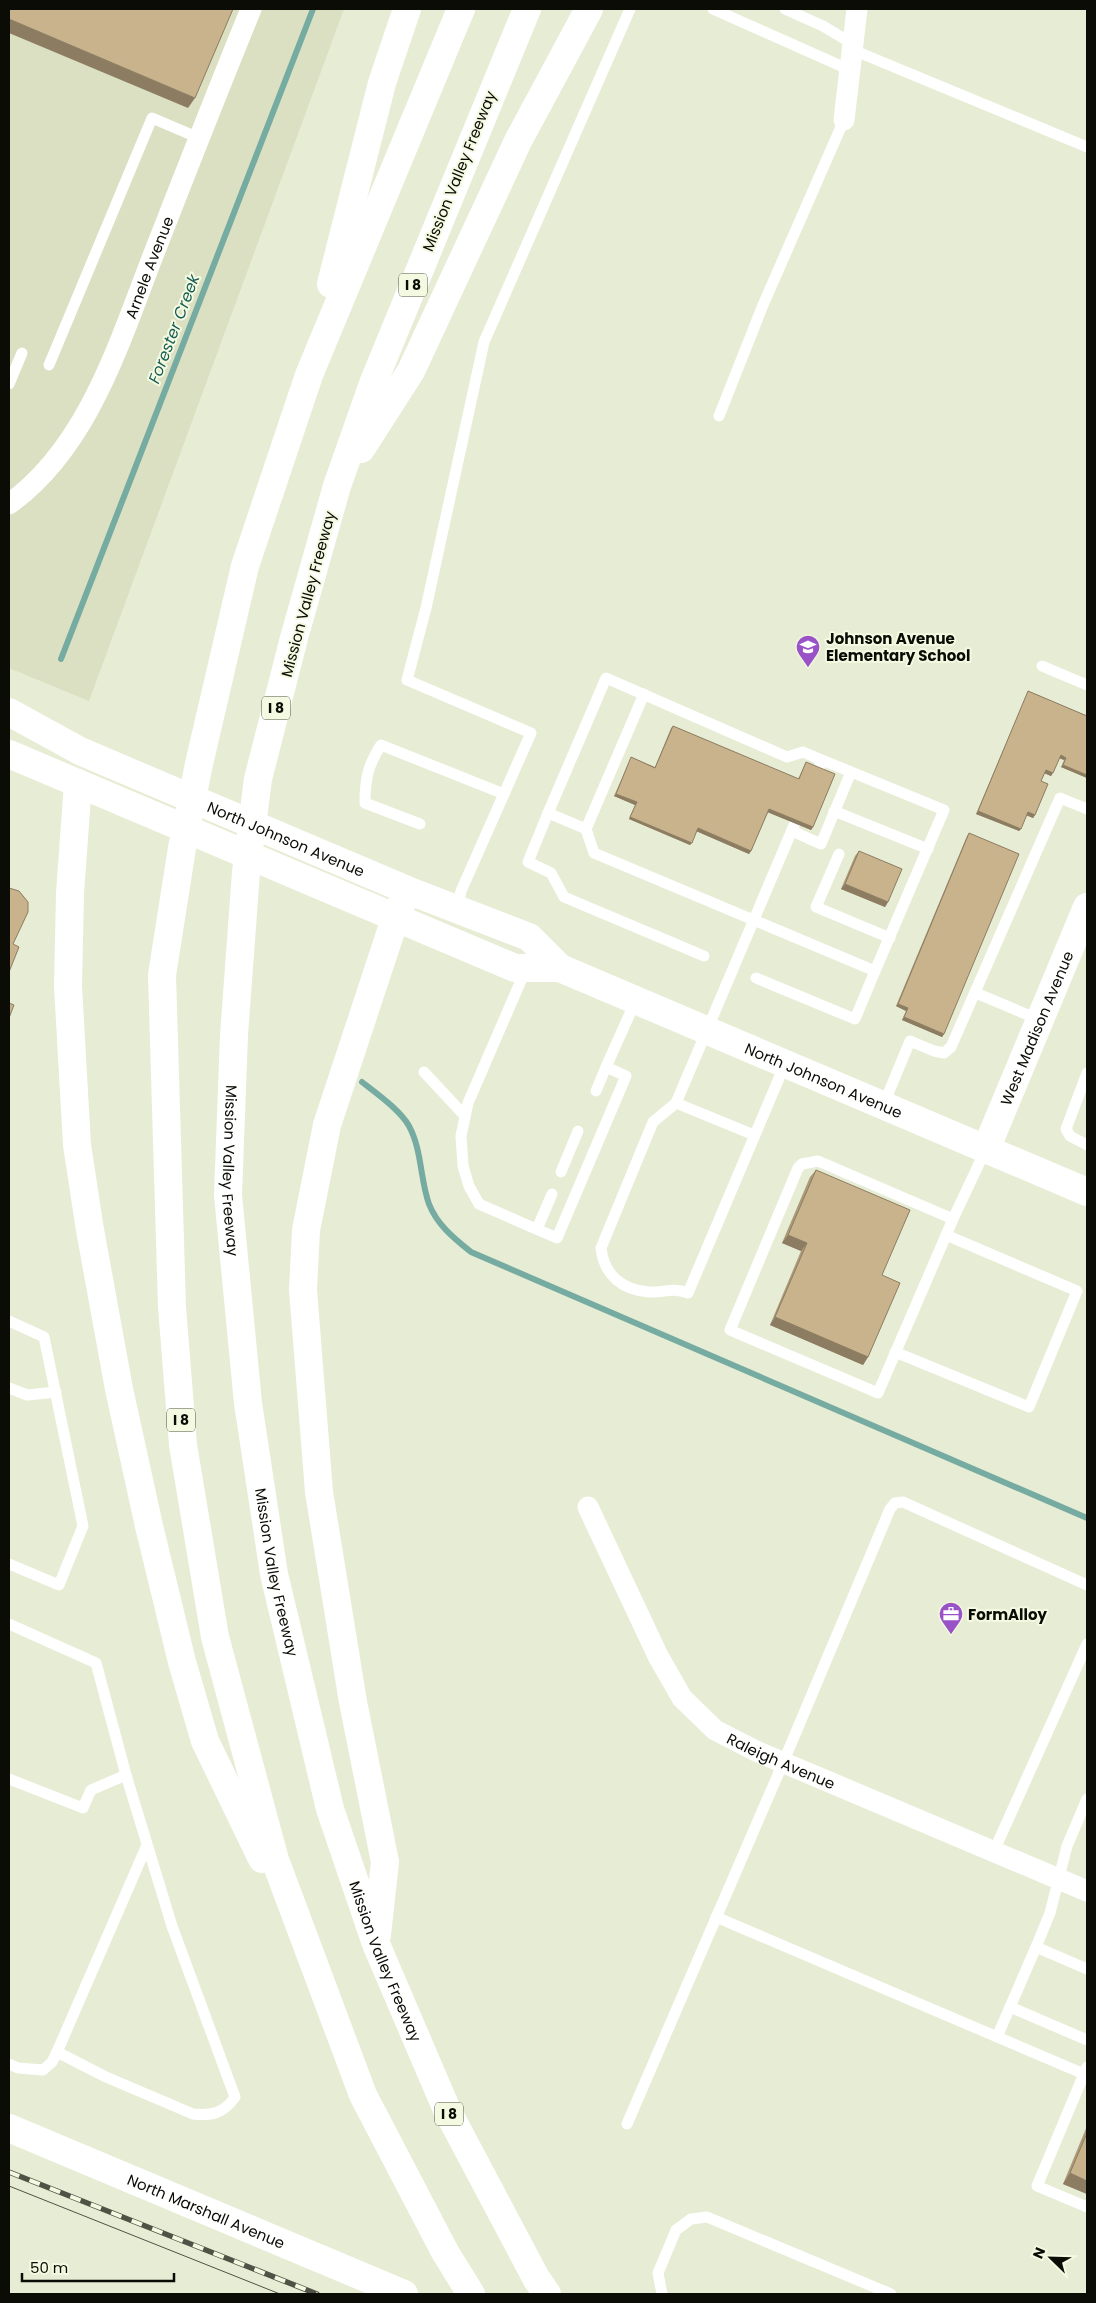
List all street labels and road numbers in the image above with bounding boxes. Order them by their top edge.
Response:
street label: Mission Valley Freeway [417,87,501,254]
street label: Arnele Avenue [120,213,178,322]
road number: I 8 [399,274,427,296]
street label: Mission Valley Freeway [276,508,340,679]
road number: I 8 [262,696,290,720]
street label: North Johnson Avenue [204,796,368,881]
street label: West Madison Avenue [995,948,1078,1109]
street label: North Johnson Avenue [742,1037,906,1123]
street label: Mission Valley Freeway [217,1085,244,1258]
road number: I 8 [167,1408,195,1432]
street label: Mission Valley Freeway [251,1486,304,1659]
street label: Raleigh Avenue [724,1727,838,1794]
street label: Mission Valley Freeway [345,1878,427,2045]
road number: I 8 [435,2102,463,2126]
street label: North Marshall Avenue [124,2169,288,2253]

